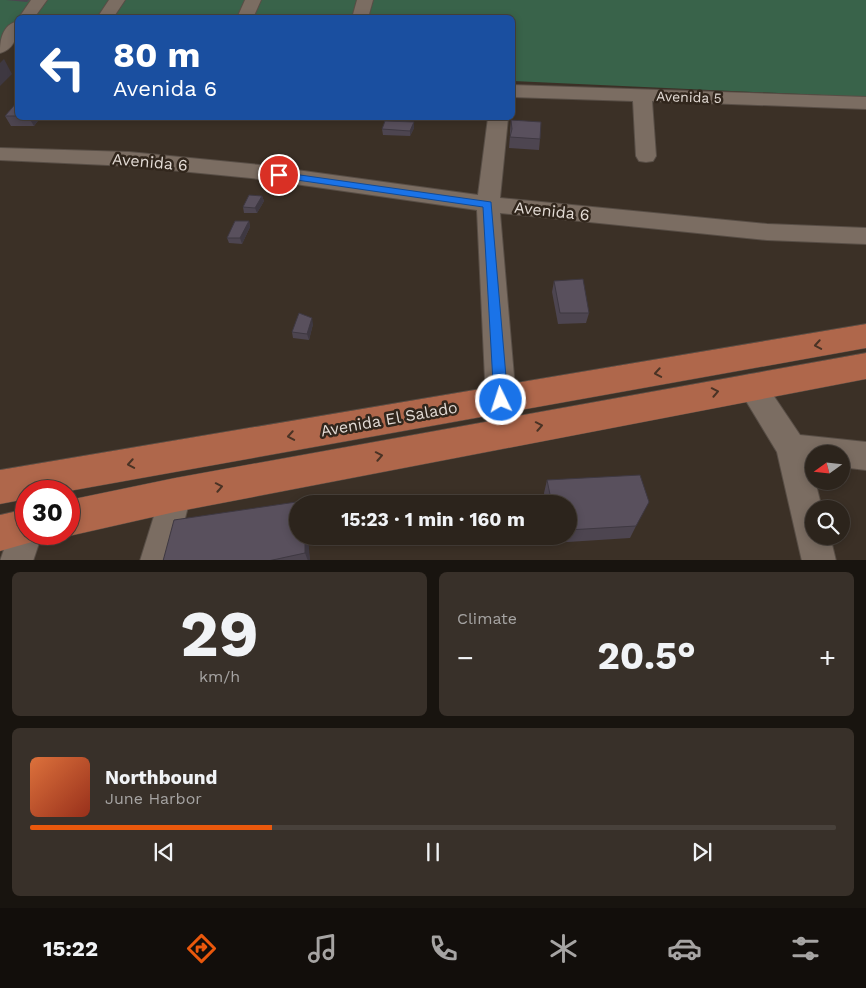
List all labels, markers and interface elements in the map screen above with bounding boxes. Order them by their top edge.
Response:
text: 80 m [113,34,200,76]
icon: left [30,35,95,100]
text: Avenida 6 [113,76,217,101]
street label: Avenida 5 [656,88,722,106]
street label: Avenida 6 [111,149,189,175]
pin [258,154,300,196]
icon: arrive [265,161,293,189]
street label: Avenida 6 [513,198,591,224]
one-way arrow [814,339,822,349]
one-way arrow [653,367,662,377]
position arrow [474,373,526,425]
one-way arrow [711,388,720,398]
street label: Avenida El Salado [319,398,459,440]
one-way arrow [534,421,543,432]
one-way arrow [286,431,295,441]
north arrow [805,445,850,490]
map controls [805,445,850,545]
one-way arrow [375,452,383,462]
one-way arrow [126,459,135,469]
speed limit sign: 30 [15,480,80,545]
one-way arrow [215,482,224,492]
button: search [805,500,850,545]
text: 15:23 · 1 min · 160 m [341,508,525,531]
text: 29 [180,596,259,672]
text: Climate [457,609,517,628]
text: 20.5° [597,634,696,678]
text: − [457,641,474,674]
text: + [819,641,836,674]
text: km/h [199,667,240,686]
text: Northbound [105,766,217,789]
text: June Harbor [105,789,202,808]
icon: previous [150,838,178,866]
icon: pause [419,838,447,866]
icon: next [688,838,716,866]
icon: directions [184,931,219,966]
icon: music [305,931,340,966]
icon: phone [426,931,461,966]
icon: climate [546,931,581,966]
icon: car [667,931,702,966]
icon: filters [788,931,823,966]
text: 15:22 [43,936,98,961]

